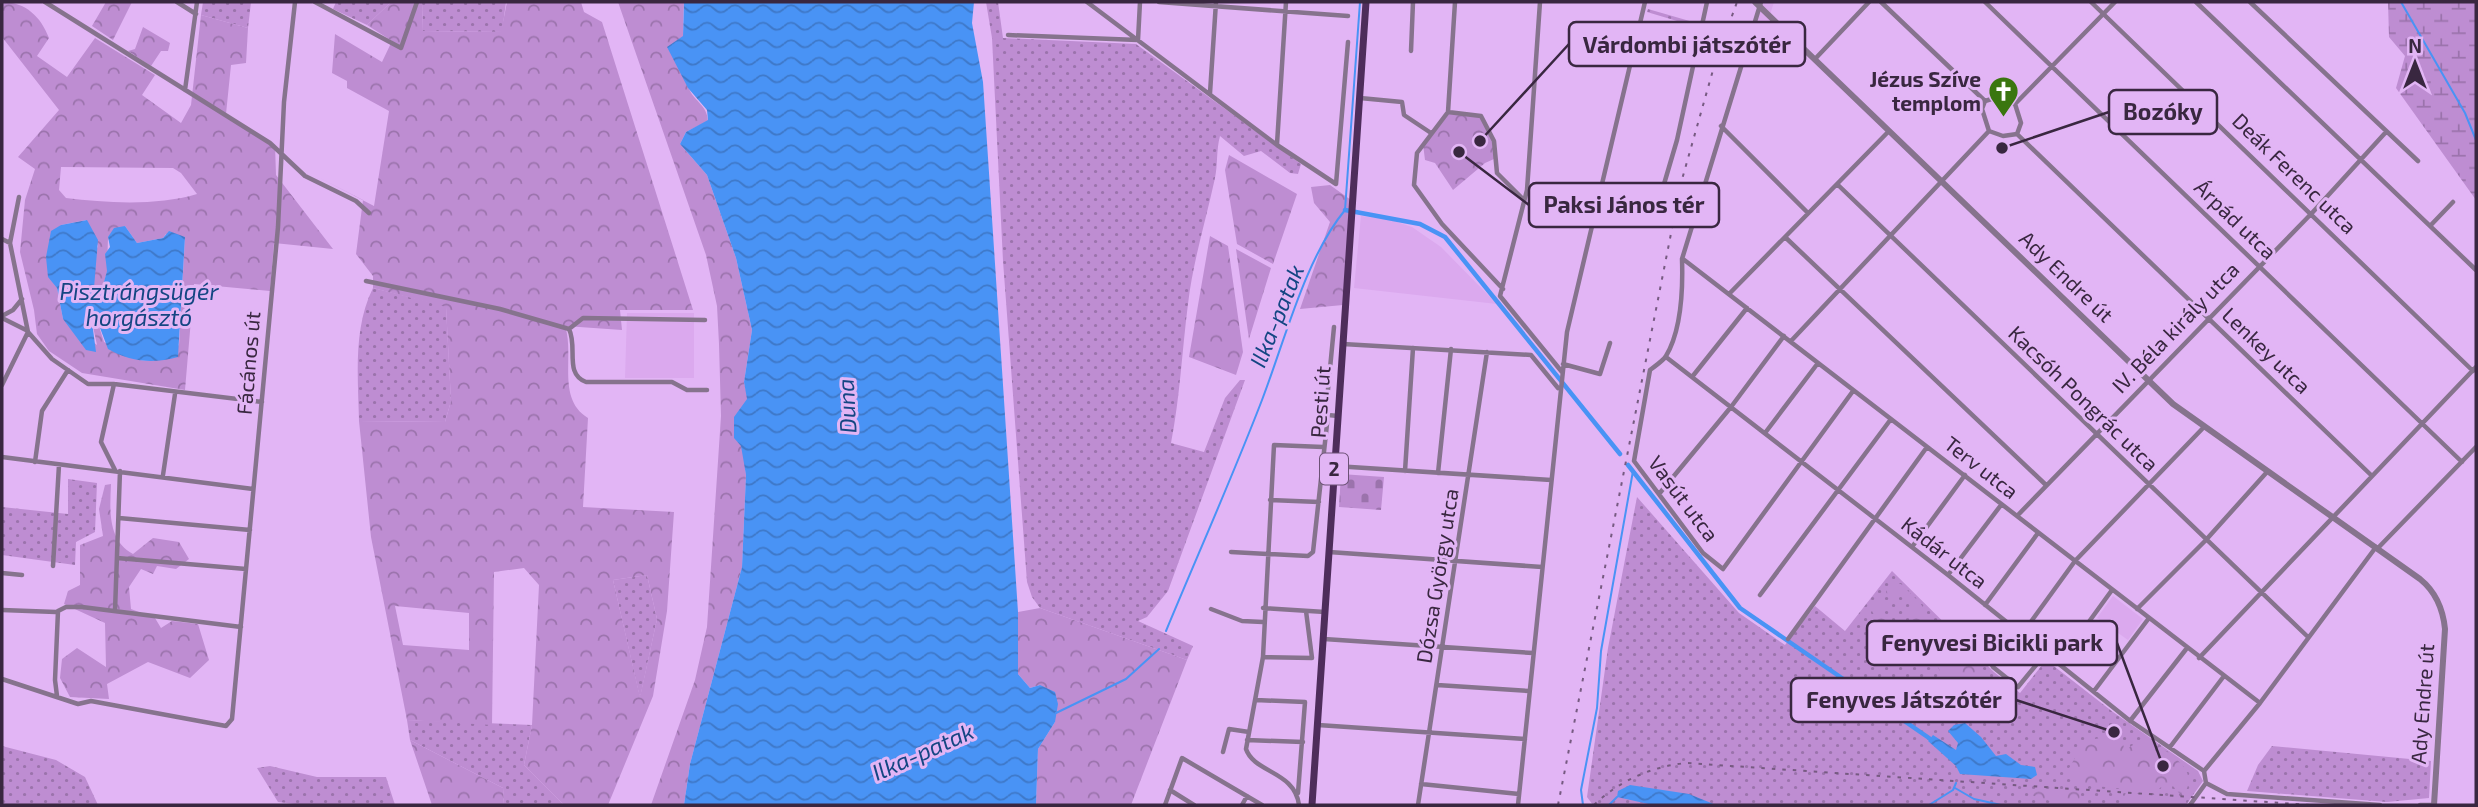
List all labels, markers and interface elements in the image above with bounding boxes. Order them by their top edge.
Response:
callout: Várdombi játszótér [1569,22,1805,66]
north arrow [2380,28,2450,98]
text: Várdombi játszótér [1583,30,1791,58]
text: N [2408,34,2422,57]
place label: Jézus Szíve templom [1869,66,1981,115]
church icon: Jézus Szíve templom [1987,75,2021,119]
callout: Bozóky [2109,90,2217,134]
text: Bozóky [2123,97,2203,125]
street label: Deák Ferenc utca [2228,107,2362,238]
street label: Árpád utca [2190,174,2282,264]
callout: Paksi János tér [1529,183,1719,227]
text: Paksi János tér [1543,190,1705,218]
street label: Ady Endre út [2015,225,2119,327]
street label: IV. Béla király utca [2106,256,2244,398]
water label: Ilka-patak [1243,260,1309,371]
water label: Pisztrángsügér horgásztó [59,277,219,331]
street label: Lenkey utca [2218,302,2316,398]
street label: Fácános út [231,310,264,416]
street label: Kacsóh Pongrác utca [2004,320,2164,476]
street label: Pesti út [1305,365,1334,439]
water label: Duna [831,378,861,434]
street label: Terv utca [1940,430,2024,503]
street label: Vasút utca [1644,450,1725,546]
road number: 2 [1320,454,1348,484]
street label: Dózsa György utca [1410,487,1463,665]
street label: Kádár utca [1897,511,1993,593]
callout: Fenyvesi Bicikli park [1867,621,2117,665]
text: Fenyvesi Bicikli park [1881,628,2103,656]
street label: Ady Endre út [2405,643,2438,765]
callout: Fenyves Játszótér [1791,678,2016,722]
text: Fenyves Játszótér [1806,685,2002,713]
water label: Ilka-patak [867,716,978,786]

